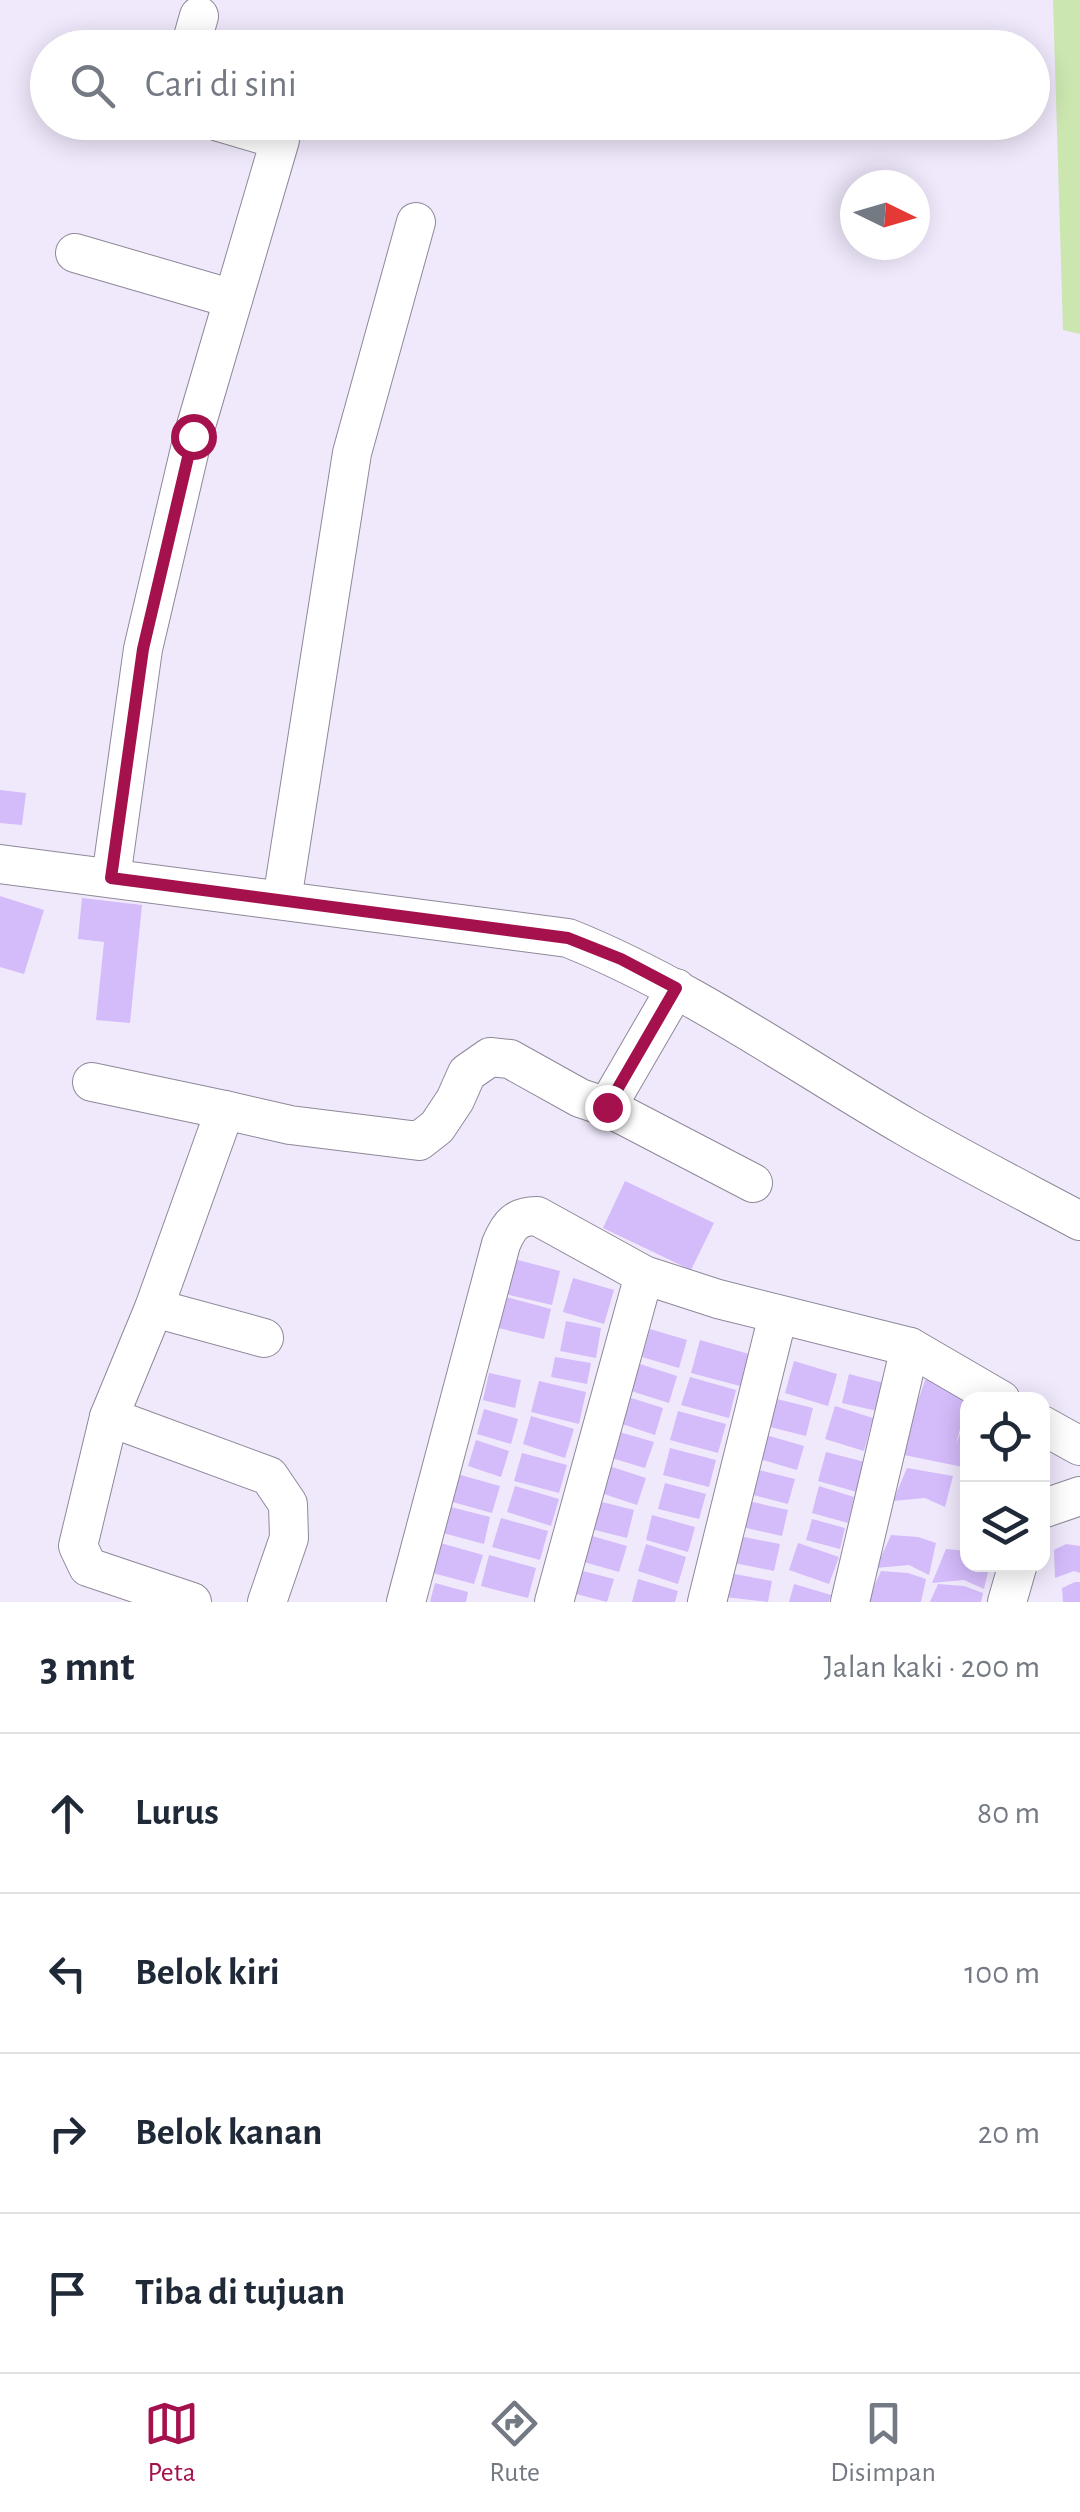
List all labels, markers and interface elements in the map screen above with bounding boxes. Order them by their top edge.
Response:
search box [30,30,1050,140]
icon: search [65,58,120,113]
text: Cari di sini [145,66,297,104]
north arrow [840,170,930,260]
route start [171,414,217,460]
route end [585,1085,631,1131]
map controls [960,1392,1050,1572]
button: locate [960,1392,1050,1482]
button: layers [960,1482,1050,1572]
text: 3 mnt [40,1646,135,1688]
text: Jalan kaki · 200 m [824,1651,1040,1683]
icon: ahead [40,1786,95,1841]
text: Lurus [135,1794,219,1832]
text: 80 m [977,1797,1040,1829]
icon: left [40,1946,95,2001]
text: Belok kiri [135,1954,280,1992]
text: 100 m [964,1957,1040,1989]
icon: right [40,2106,95,2161]
text: Belok kanan [135,2114,322,2152]
text: 20 m [978,2117,1040,2149]
icon: arrive [40,2266,95,2321]
text: Tiba di tujuan [135,2274,345,2312]
tab: Peta [144,2396,199,2490]
tab: Rute [487,2396,542,2490]
tab: Disimpan [830,2396,936,2490]

